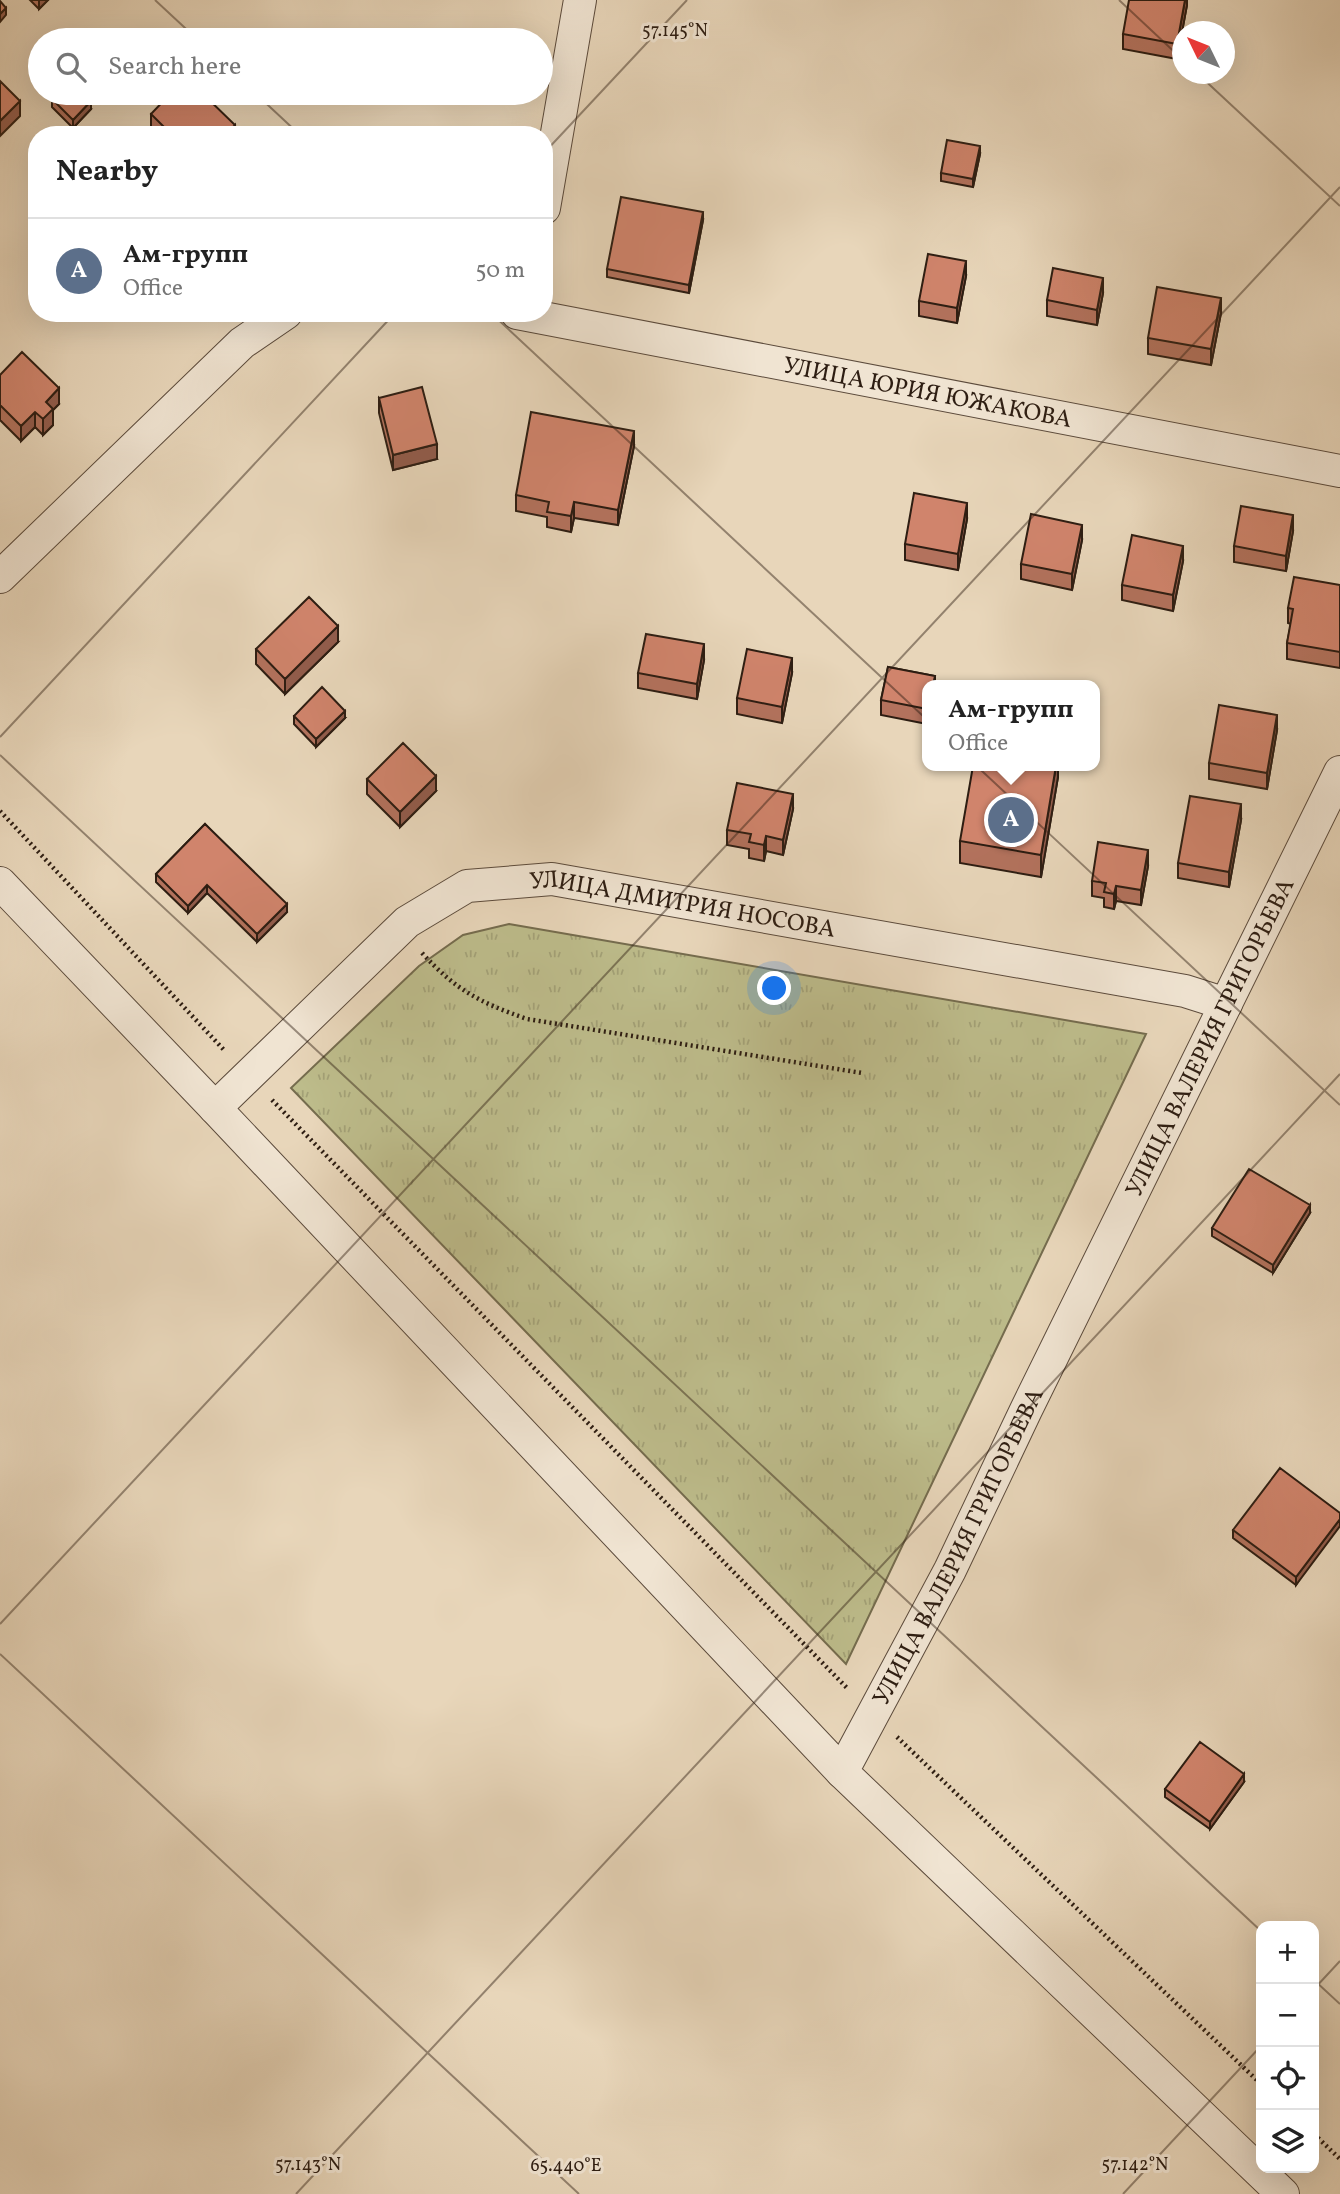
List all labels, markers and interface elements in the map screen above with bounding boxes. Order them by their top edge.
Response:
text: 57.145°N [642,19,708,44]
north arrow [1172,21,1235,84]
search box [28,28,553,105]
icon: search [52,48,90,86]
text: Search here [108,49,241,85]
text: Nearby [56,151,158,193]
text: Ам-групп [123,237,248,273]
text: A [71,255,87,287]
text: 50 m [476,255,525,287]
text: Office [123,273,183,305]
street label: УЛИЦА ЮРИЯ ЮЖАКОВА [780,349,1074,438]
popup [922,680,1100,771]
text: Ам-групп [948,692,1074,728]
text: Office [948,728,1008,760]
pin: A [988,794,1034,846]
street label: УЛИЦА ДМИТРИЯ НОСОВА [528,864,838,948]
street label: УЛИЦА ВАЛЕРИЯ ГРИГОРЬЕВА [1118,873,1304,1203]
your location [757,971,791,1005]
street label: УЛИЦА ВАЛЕРИЯ ГРИГОРЬЕВА [865,1382,1053,1712]
map controls [1256,1921,1319,2173]
button: + [1256,1921,1319,1984]
button: − [1256,1984,1319,2047]
button: locate [1256,2047,1319,2110]
button: layers [1256,2110,1319,2173]
text: 57.143°N [275,2153,341,2178]
text: 57.142°N [1102,2153,1168,2178]
text: 65.440°E [530,2154,602,2179]

